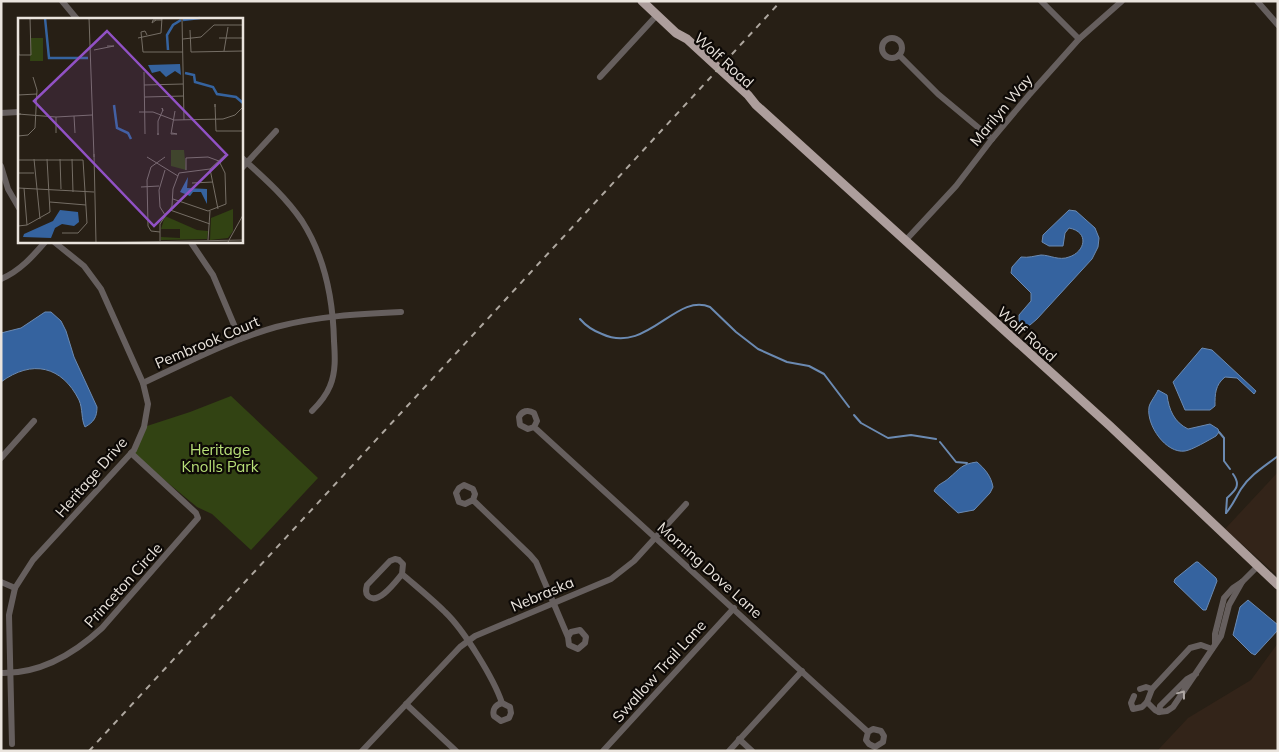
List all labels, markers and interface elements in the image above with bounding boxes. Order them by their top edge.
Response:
inset map [18,18,242,242]
street label: Wolf Road [690,28,758,92]
street label: Marilyn Way [965,70,1037,150]
street label: Wolf Road [993,302,1061,366]
street label: Pembrook Court [152,311,262,373]
street label: Heritage Drive [51,433,131,521]
park label: Heritage Knolls Park [182,440,259,476]
street label: Morning Dove Lane [654,518,766,622]
street label: Princeton Circle [80,539,166,631]
street label: Nebraska [508,572,576,616]
street label: Swallow Trail Lane [608,616,710,726]
one-way arrow [1176,690,1185,700]

